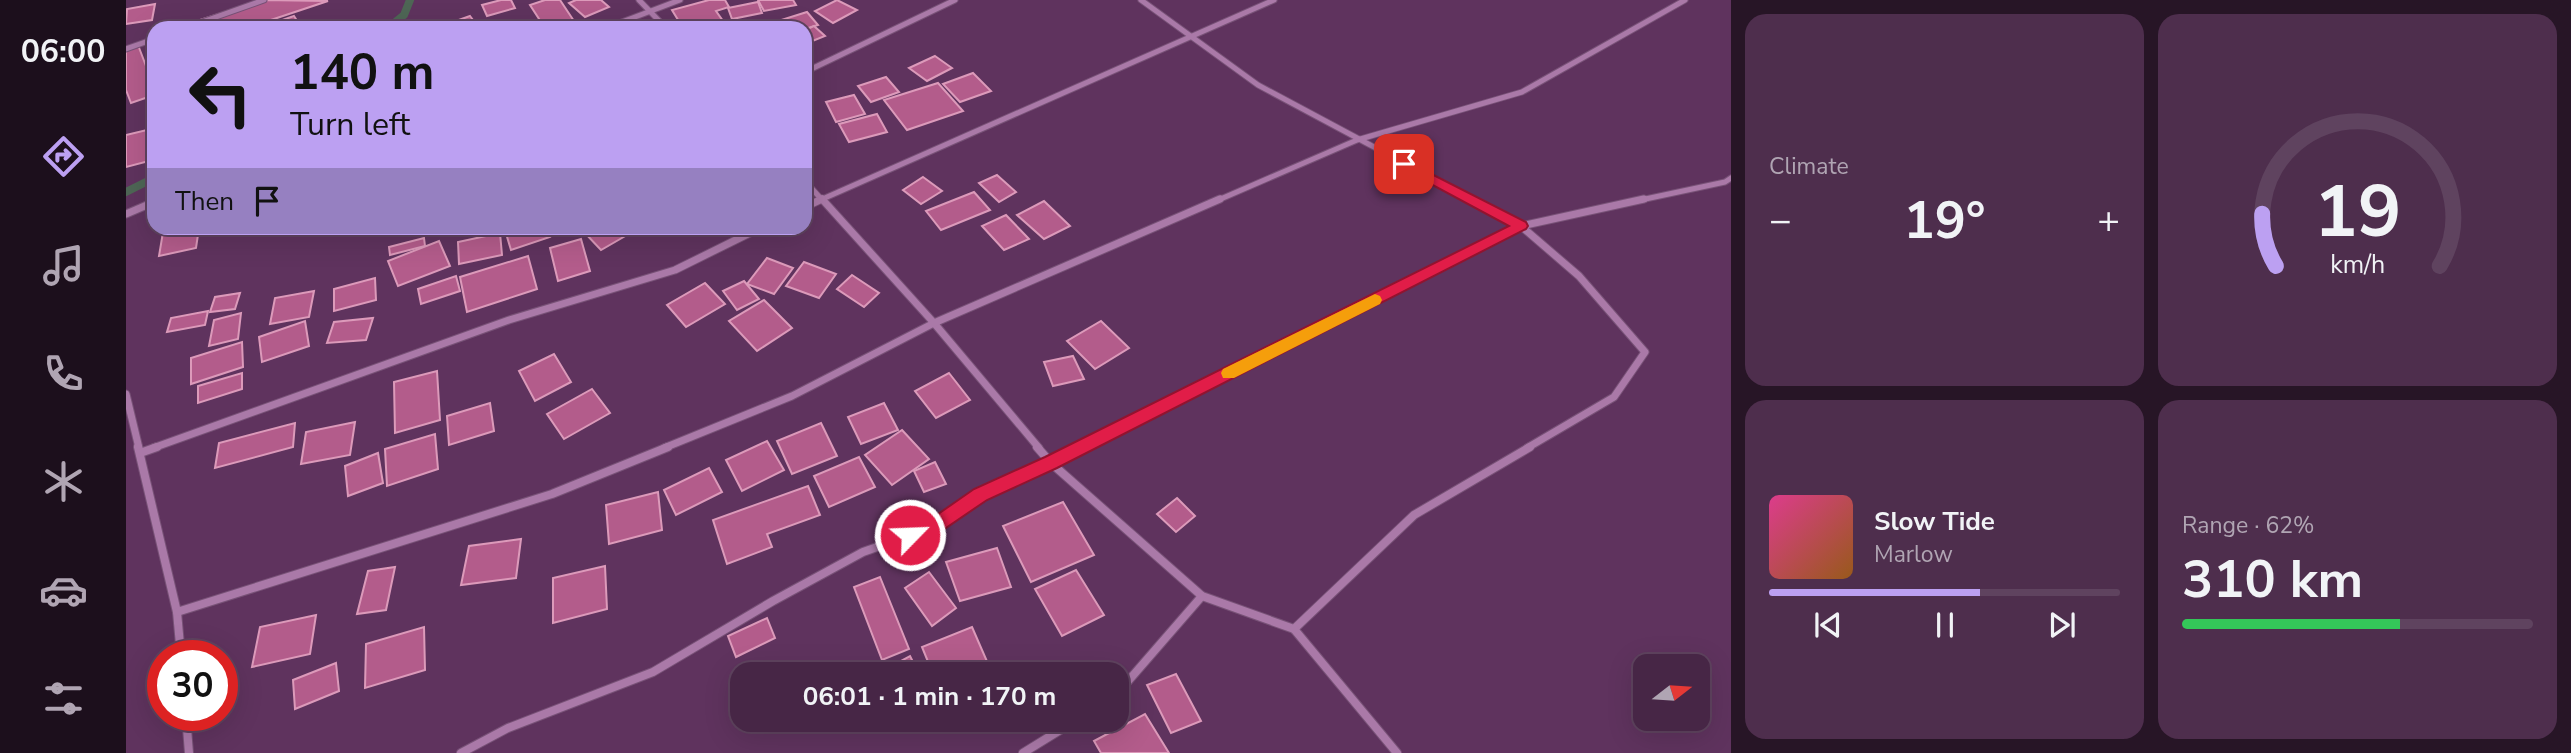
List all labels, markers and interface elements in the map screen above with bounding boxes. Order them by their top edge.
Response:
text: 06:00 [21,30,105,73]
text: 140 m [290,39,434,106]
icon: left [175,49,266,140]
text: Turn left [290,103,410,146]
icon: directions [39,132,88,181]
pin [1374,134,1434,194]
icon: arrive [1385,145,1423,183]
text: Climate [1769,151,1849,182]
text: 19 [2314,162,2401,262]
icon: arrive [248,182,286,220]
text: Then [175,184,234,219]
text: 19° [1903,185,1986,256]
text: − [1769,195,1792,246]
text: + [2097,195,2120,246]
icon: music [39,241,88,290]
text: km/h [2330,248,2385,282]
icon: phone [39,349,88,398]
icon: climate [39,457,88,506]
position arrow [873,498,947,572]
text: Slow Tide [1874,504,1995,539]
text: Range · 62% [2182,510,2314,541]
text: Marlow [1874,539,1953,570]
text: 310 km [2182,544,2363,615]
icon: car [39,566,88,615]
icon: previous [1809,606,1847,644]
icon: pause [1926,606,1964,644]
icon: next [2043,606,2081,644]
speed limit sign: 30 [147,640,238,731]
north arrow [1633,654,1710,732]
map controls [1633,654,1710,731]
icon: filters [39,674,88,723]
text: 06:01 · 1 min · 170 m [803,679,1056,714]

